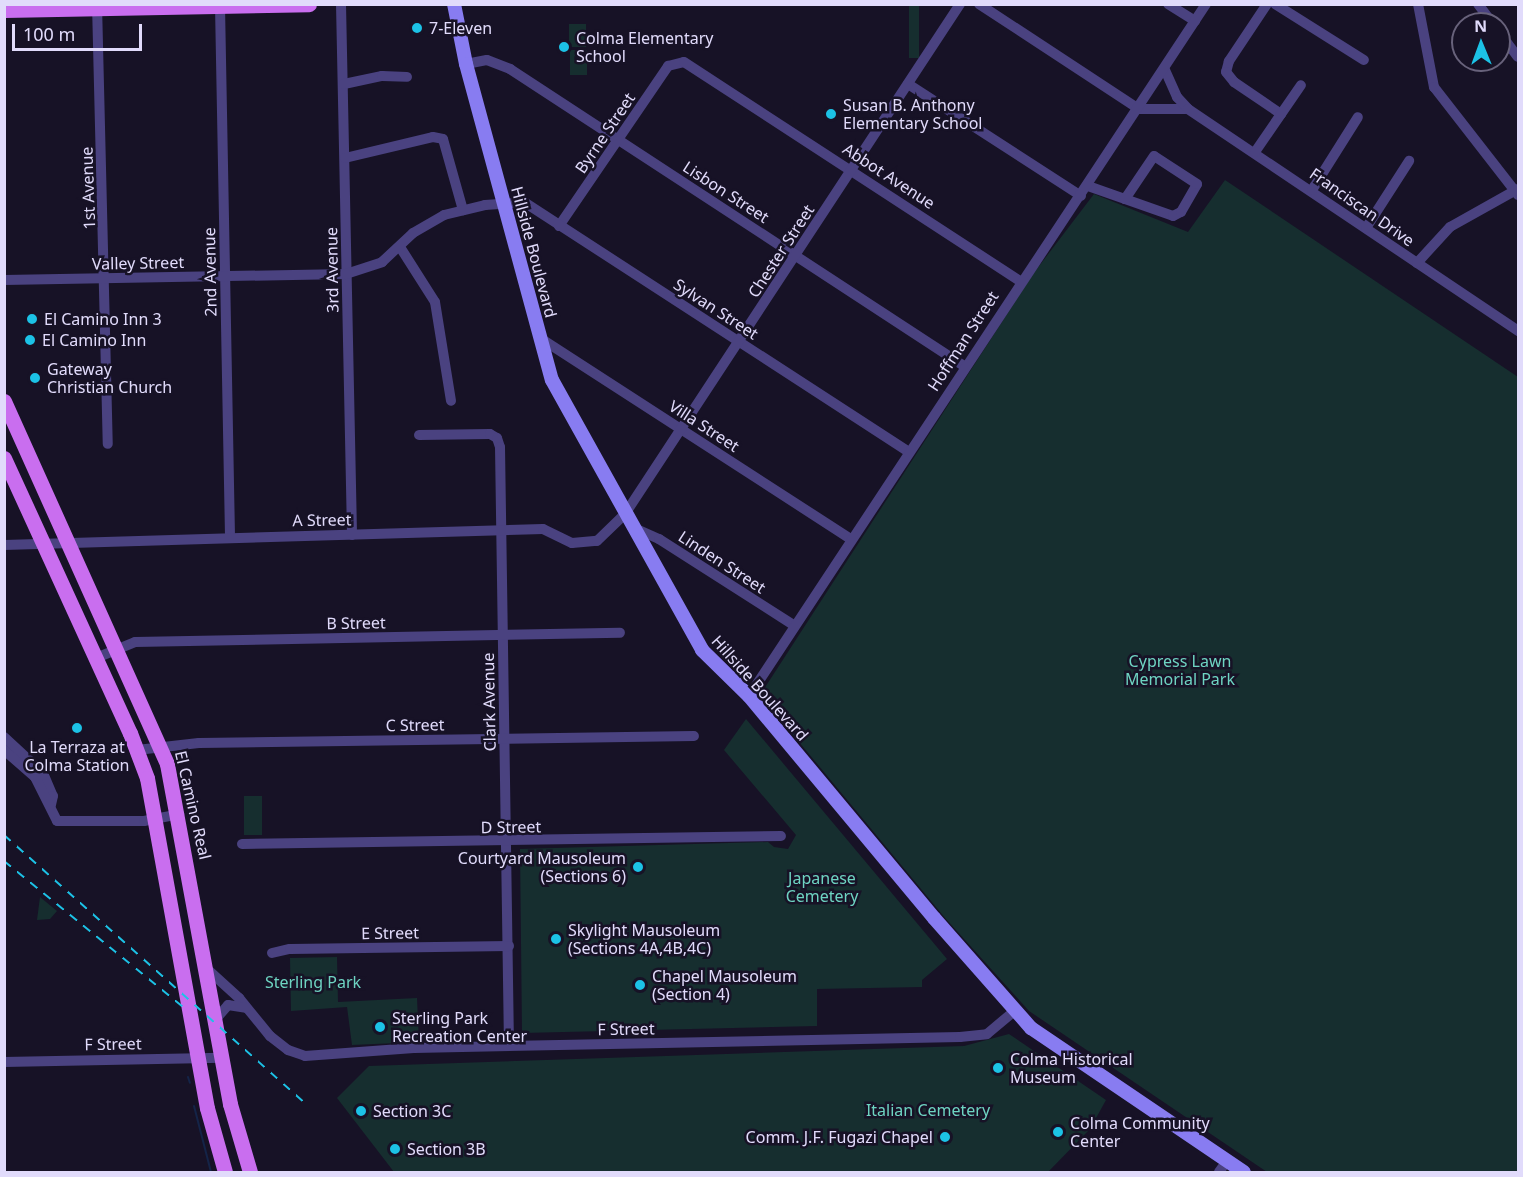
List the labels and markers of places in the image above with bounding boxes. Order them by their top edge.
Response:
place label: 7-Eleven [429,18,492,38]
marker: 7-Eleven [410,21,424,35]
place label: Colma Elementary School [576,28,713,66]
marker: Colma Elementary School [557,40,571,54]
place label: Susan B. Anthony Elementary School [843,95,982,133]
marker: Susan B. Anthony Elementary School [824,107,838,121]
place label: El Camino Inn 3 [44,309,162,329]
marker: El Camino Inn 3 [25,312,39,326]
place label: El Camino Inn [42,330,146,350]
marker: El Camino Inn [23,333,37,347]
place label: Gateway Christian Church [47,359,172,397]
marker: Gateway Christian Church [28,371,42,385]
marker: La Terraza at Colma Station [70,721,84,735]
place label: La Terraza at Colma Station [24,737,130,775]
place label: Courtyard Mausoleum (Sections 6) [458,848,626,886]
marker: Courtyard Mausoleum (Sections 6) [631,860,645,874]
place label: Skylight Mausoleum (Sections 4A,4B,4C) [568,920,720,958]
marker: Skylight Mausoleum (Sections 4A,4B,4C) [549,932,563,946]
place label: Chapel Mausoleum (Section 4) [652,966,797,1004]
marker: Chapel Mausoleum (Section 4) [633,978,647,992]
place label: Sterling Park Recreation Center [392,1008,527,1046]
marker: Sterling Park Recreation Center [373,1020,387,1034]
place label: Colma Historical Museum [1010,1049,1133,1087]
marker: Colma Historical Museum [991,1061,1005,1075]
place label: Section 3C [373,1101,451,1121]
marker: Section 3C [354,1104,368,1118]
place label: Colma Community Center [1070,1113,1210,1151]
marker: Colma Community Center [1051,1125,1065,1139]
place label: Comm. J.F. Fugazi Chapel [746,1127,933,1147]
marker: Comm. J.F. Fugazi Chapel [938,1130,952,1144]
place label: Section 3B [407,1139,486,1159]
marker: Section 3B [388,1142,402,1156]

